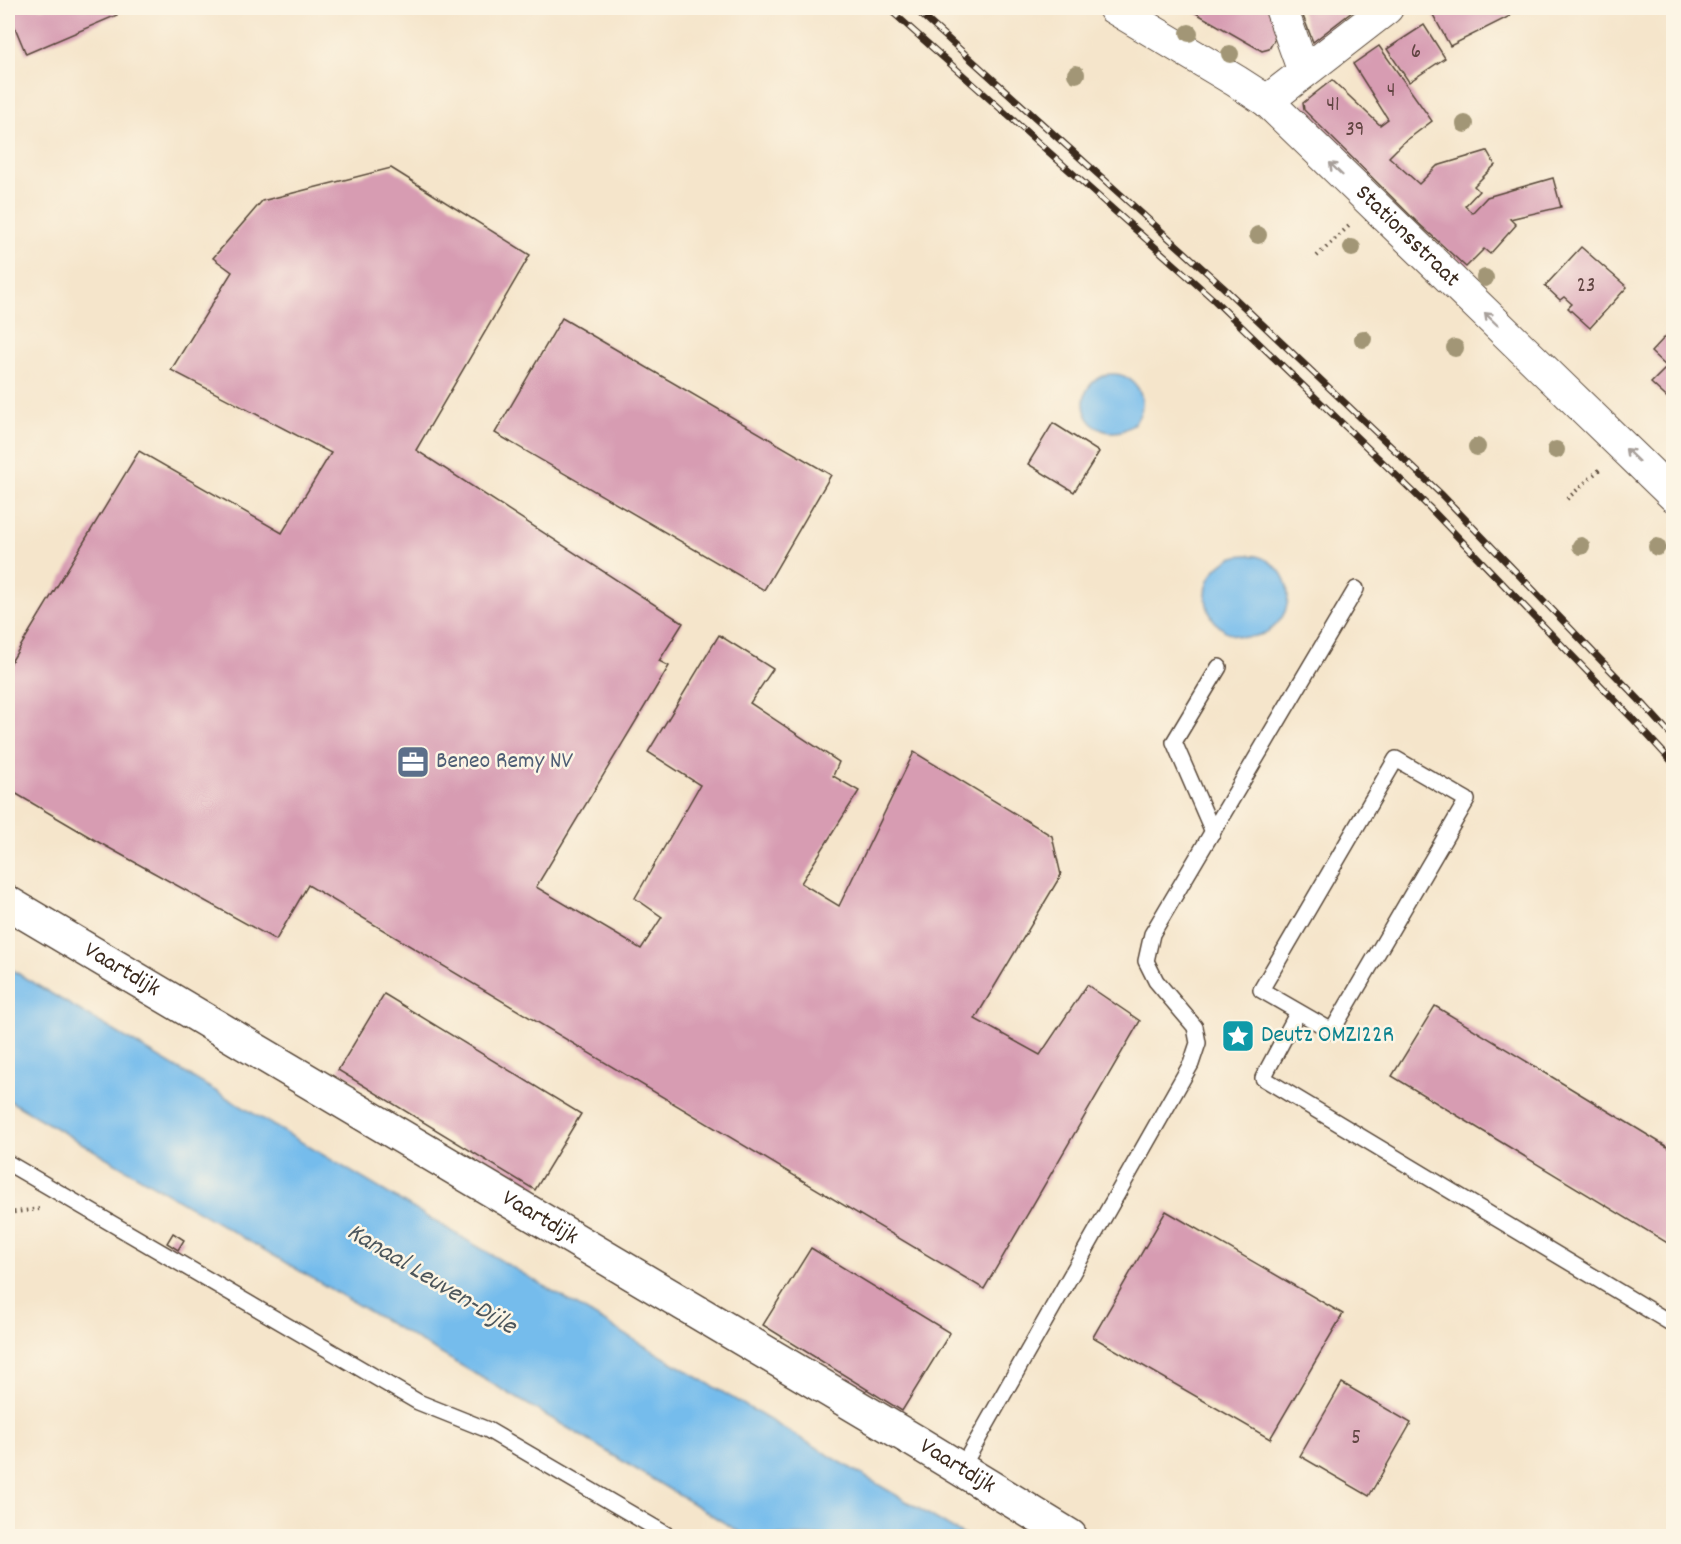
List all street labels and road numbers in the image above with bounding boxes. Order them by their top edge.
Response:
street label: Stationsstraat [1347,178,1467,296]
street label: Vaartdijk [77,934,166,1006]
street label: Vaartdijk [495,1182,584,1254]
street label: Vaartdijk [913,1431,1002,1503]

